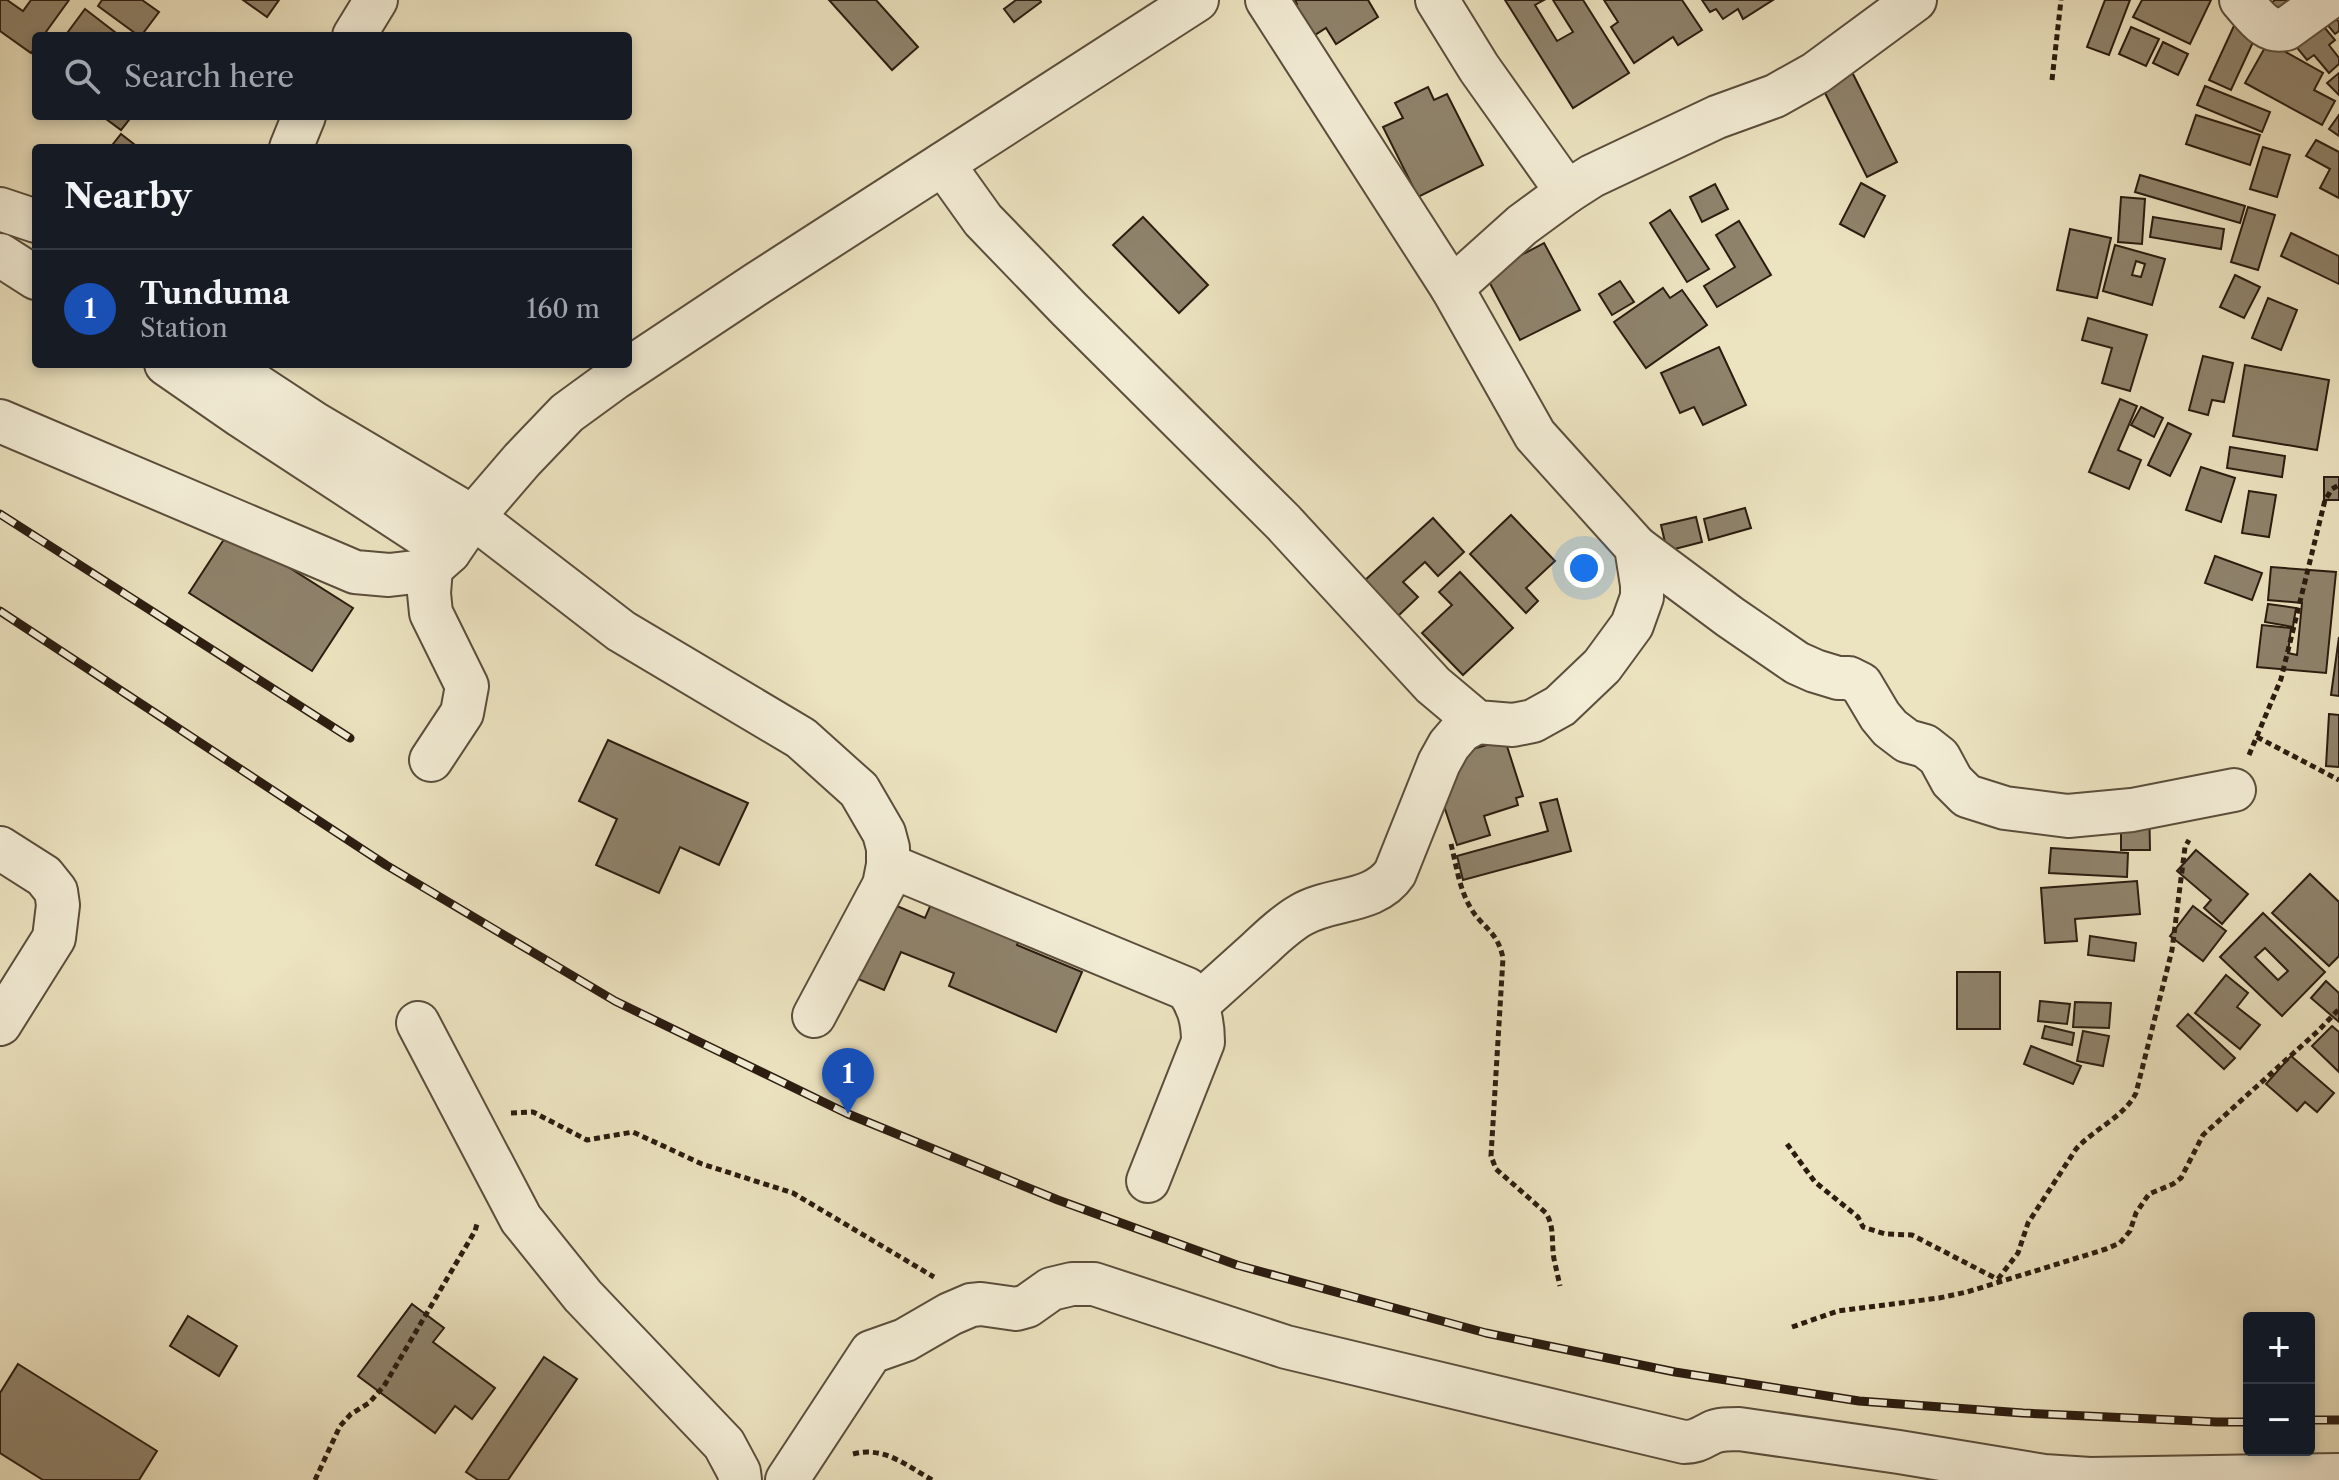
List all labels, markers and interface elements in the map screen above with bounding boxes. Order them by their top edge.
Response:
search box [32,32,632,120]
icon: search [60,54,104,98]
text: Search here [124,58,294,95]
text: Nearby [64,175,192,217]
text: Tunduma [140,275,290,312]
text: 1 [84,293,96,325]
text: 160 m [526,293,600,325]
text: Station [140,312,228,344]
your location [1564,548,1604,588]
pin: 1 [822,1048,874,1114]
map controls [2243,1312,2315,1456]
button: + [2243,1312,2315,1384]
button: − [2243,1384,2315,1456]

